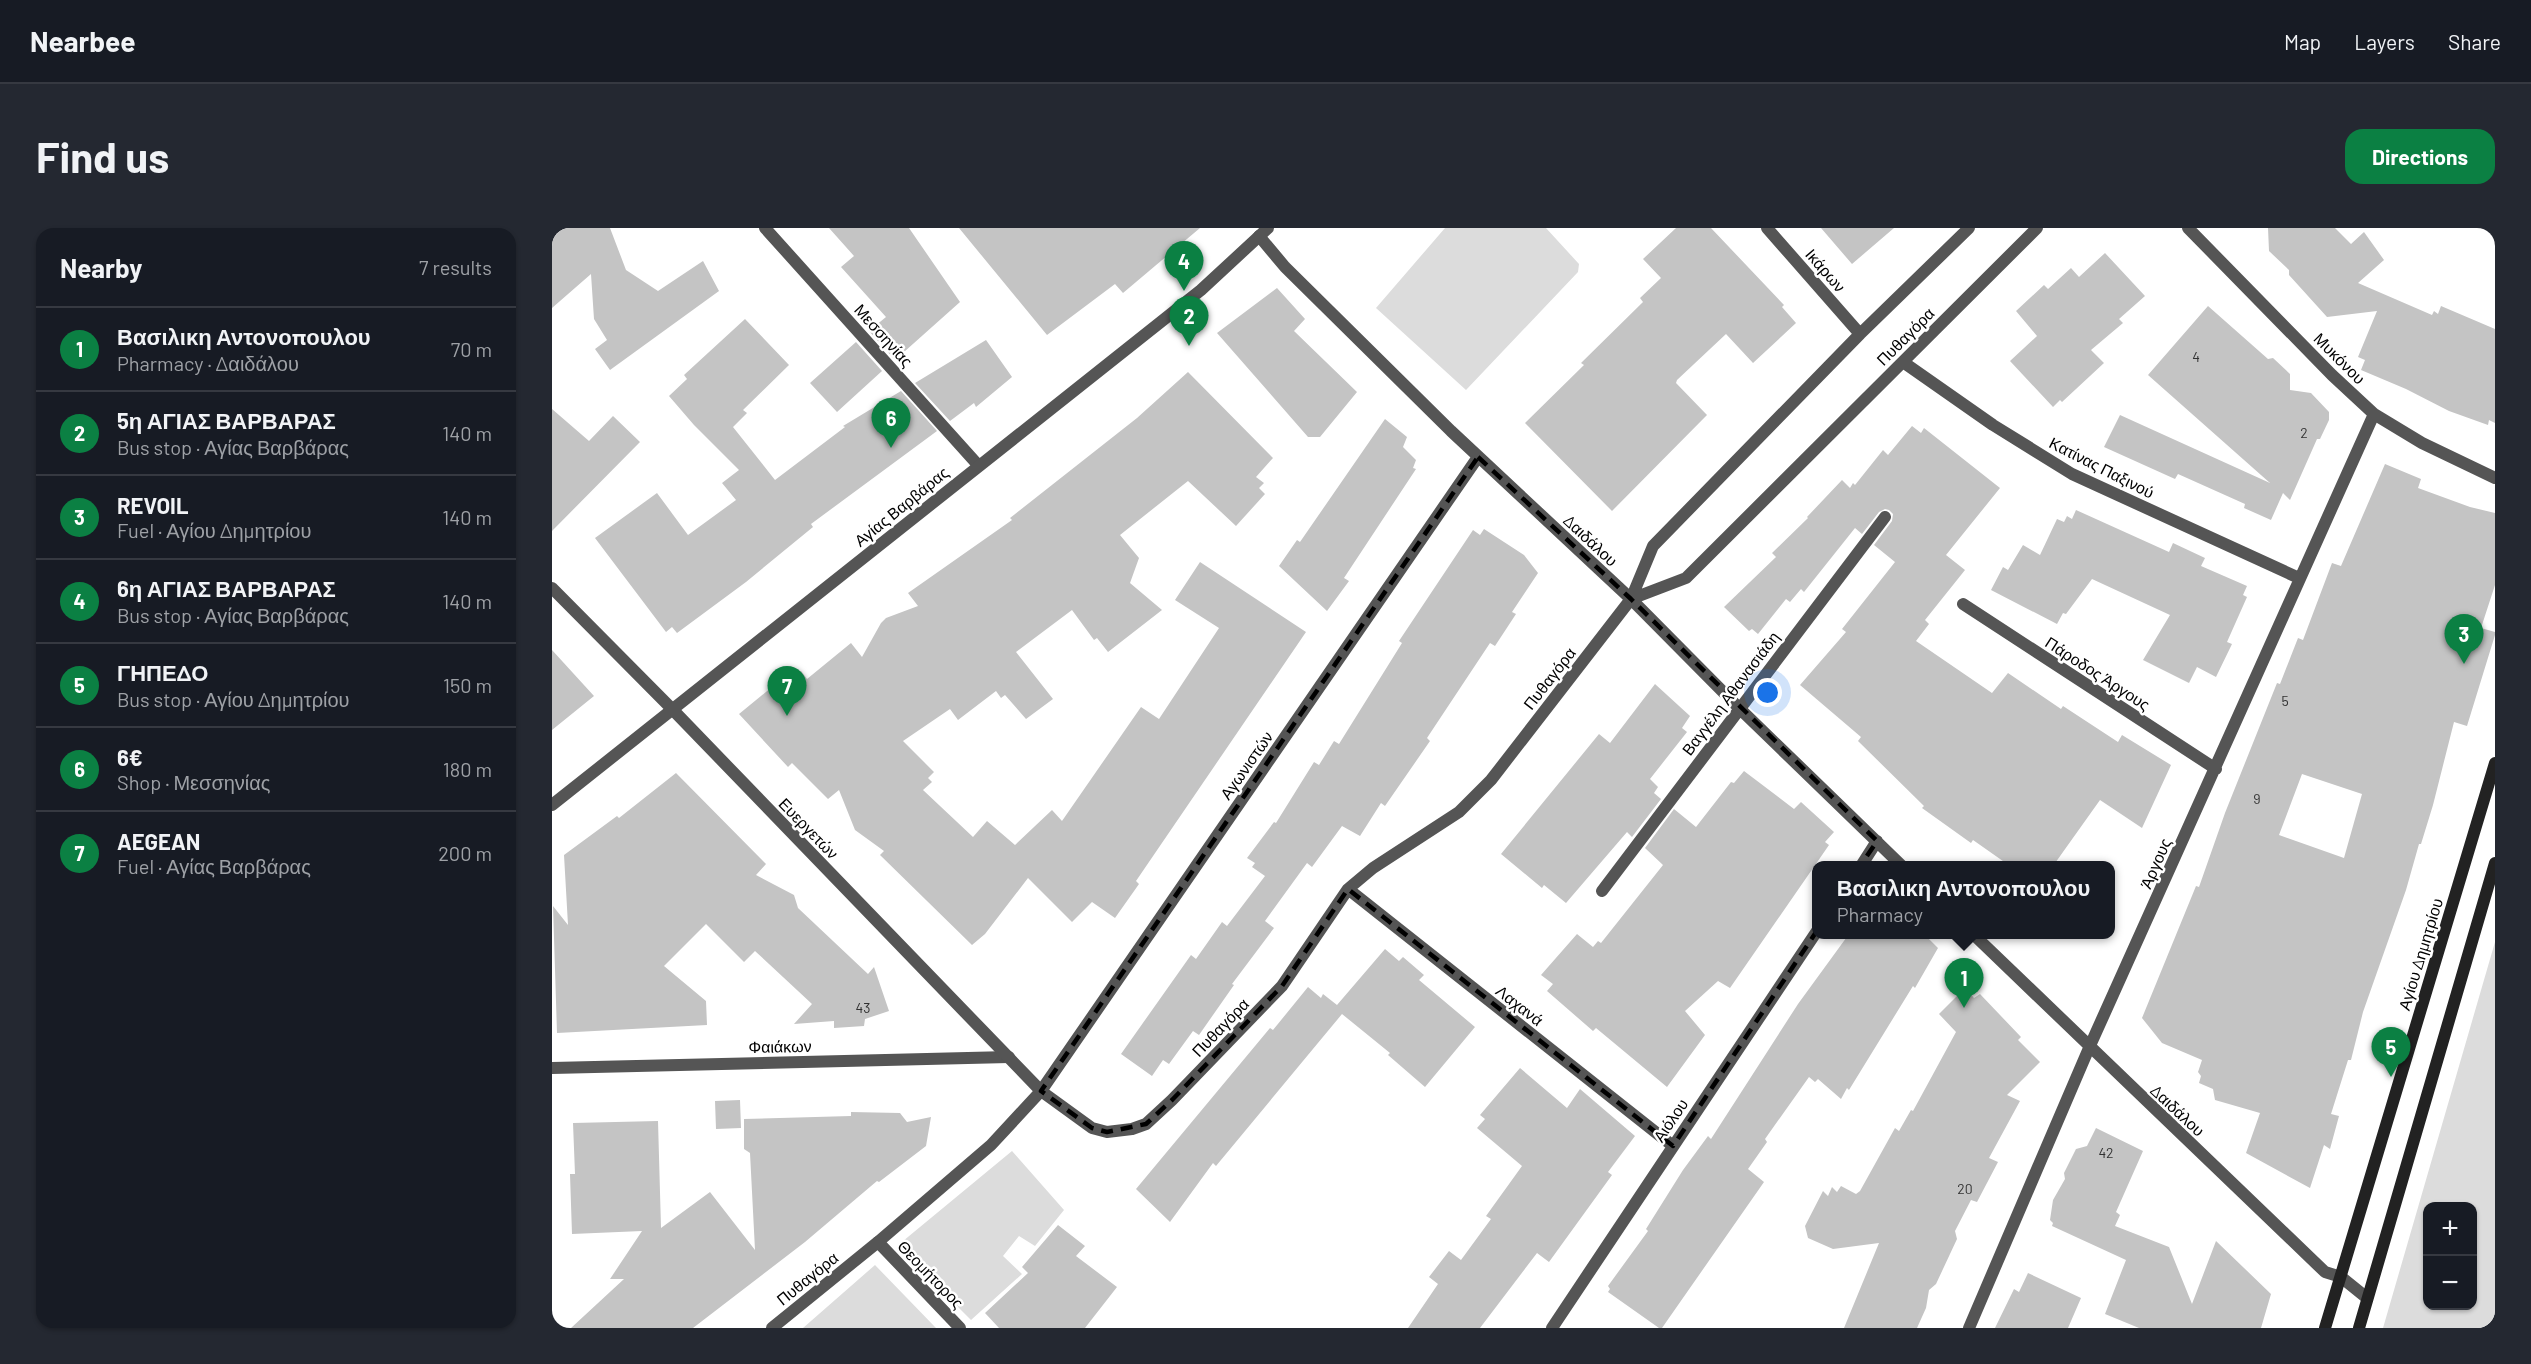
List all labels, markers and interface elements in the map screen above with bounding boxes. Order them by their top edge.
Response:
text: Nearbee [30,24,136,58]
text: Map [2284,29,2321,54]
text: Layers [2354,29,2415,54]
text: Share [2448,29,2501,54]
button: Directions [2345,129,2495,184]
text: Find us [36,131,169,181]
pin: 4 [1164,242,1204,291]
street label: Ικάρων [1802,244,1850,296]
text: Nearby [60,252,142,283]
text: 7 results [419,255,492,279]
pin: 2 [1170,296,1208,346]
street label: Μεσσηνίας [851,300,917,370]
street label: Πυθαγόρα [1872,303,1938,369]
text: Βασιλικη Αντονοπουλου [117,323,371,349]
street label: Μυκόνου [2311,329,2369,387]
text: 1 [76,337,83,361]
text: 70 m [451,337,492,361]
house number: 4 [2192,348,2200,365]
text: Pharmacy · Δαιδάλου [117,351,299,375]
pin: 6 [872,398,910,448]
text: 5η ΑΓΙΑΣ ΒΑΡΒΑΡΑΣ [117,407,336,433]
text: 2 [74,421,85,445]
text: 140 m [442,421,492,445]
house number: 2 [2300,424,2308,441]
street label: Κατίνας Παξινού [2046,432,2158,502]
text: Bus stop · Αγίας Βαρβάρας [117,435,349,459]
street label: Αγίας Βαρβάρας [850,462,952,550]
text: REVOIL [117,492,188,518]
text: 3 [74,505,85,529]
text: 140 m [442,505,492,529]
street label: Δαιδάλου [1560,510,1622,570]
text: Fuel · Αγίου Δημητρίου [117,518,311,542]
text: 6η ΑΓΙΑΣ ΒΑΡΒΑΡΑΣ [117,575,336,601]
text: 4 [73,589,86,613]
text: 140 m [442,589,492,613]
text: Bus stop · Αγίας Βαρβάρας [117,603,349,627]
pin: 3 [2444,614,2484,664]
street label: Βαγγέλη Αθανασιάδη [1677,627,1783,759]
street label: Πάροδος Άργους [2042,632,2154,714]
street label: Πυθαγόρα [1519,643,1579,713]
text: ΓΗΠΕΔΟ [117,659,208,685]
pin: 7 [768,666,806,716]
text: 5 [74,673,85,697]
text: 150 m [443,673,492,697]
your location [1753,678,1782,707]
text: Bus stop · Αγίου Δημητρίου [117,687,350,711]
house number: 5 [2281,692,2289,709]
street label: Αγωνιστών [1216,727,1276,803]
text: 6€ [117,744,143,770]
text: 6 [74,757,85,781]
text: 180 m [443,757,492,781]
text: Shop · Μεσσηνίας [117,770,271,794]
house number: 9 [2253,790,2261,807]
street label: Ευεργετών [775,794,843,862]
text: AEGEAN [117,828,200,854]
street label: Άργους [2136,835,2175,891]
text: 7 [75,841,84,865]
text: 200 m [438,841,492,865]
text: Fuel · Αγίας Βαρβάρας [117,854,311,878]
popup [1812,861,2115,939]
text: Βασιλικη Αντονοπουλου [1837,874,2090,900]
street label: Αγίου Δημητρίου [2394,896,2446,1012]
text: Pharmacy [1837,902,1923,926]
pin: 1 [1944,958,1984,1008]
street label: Λαχανά [1493,981,1547,1029]
street label: Πυθαγόρα [1188,994,1252,1060]
house number: 43 [856,999,870,1016]
pin: 5 [2372,1028,2410,1077]
street label: Φαιάκων [748,1036,812,1056]
street label: Δαιδάλου [2147,1080,2209,1140]
street label: Αιόλου [1649,1095,1691,1145]
house number: 42 [2098,1144,2114,1161]
house number: 20 [1957,1180,1973,1197]
map controls [2423,1202,2477,1310]
button: + [2423,1202,2477,1256]
street label: Θεομήτορος [894,1236,968,1312]
street label: Πυθαγόρα [772,1247,842,1309]
button: − [2423,1256,2477,1310]

